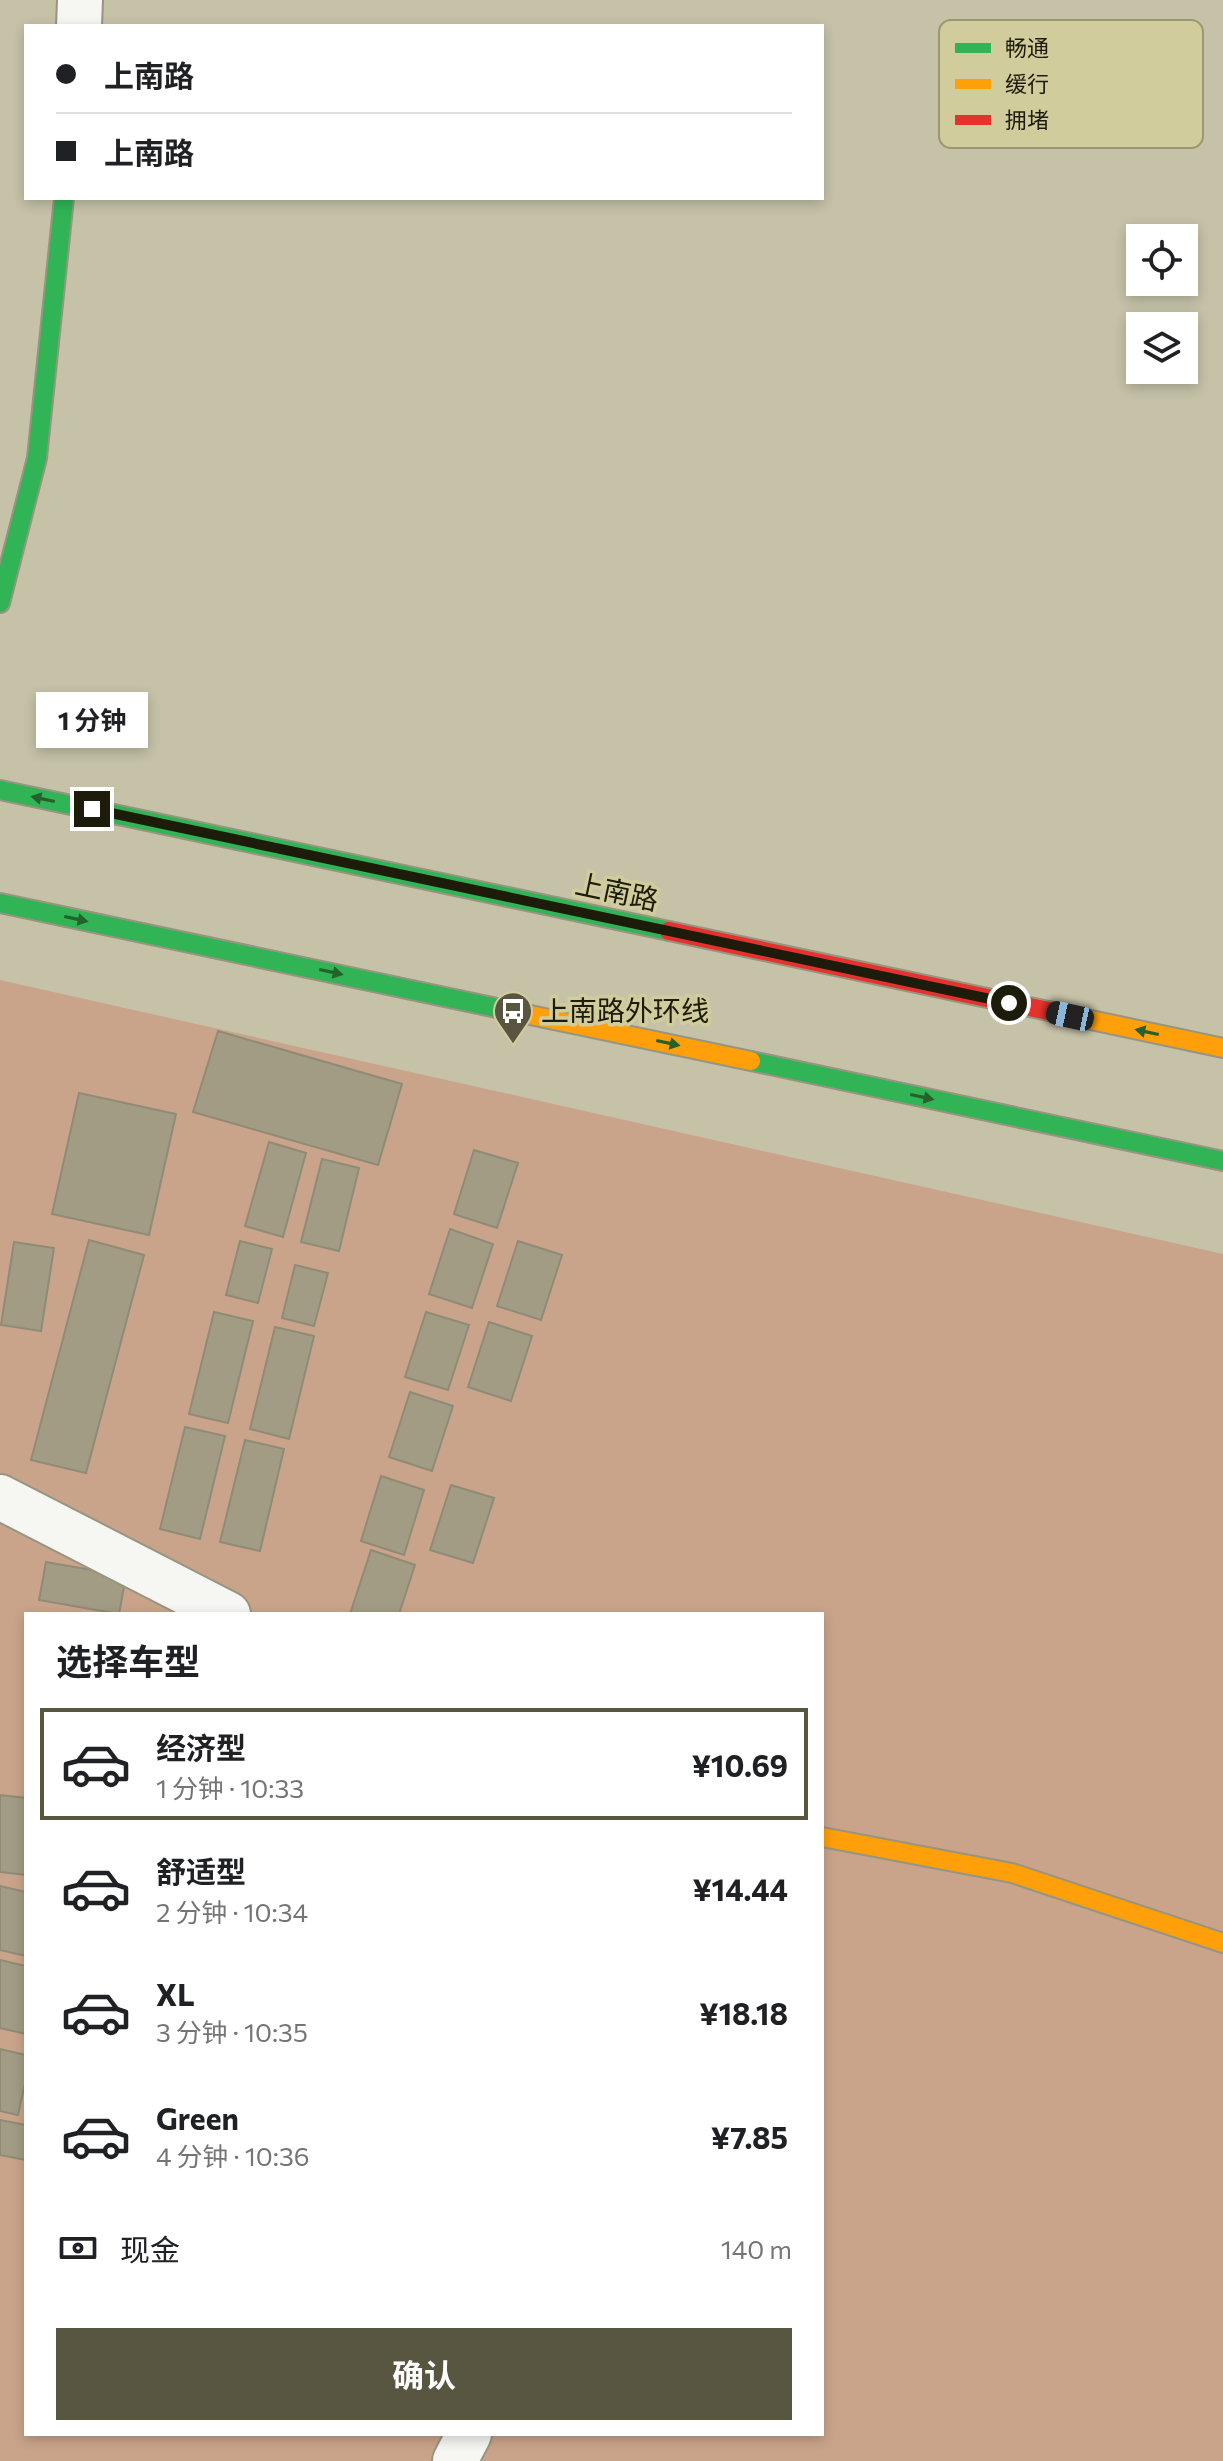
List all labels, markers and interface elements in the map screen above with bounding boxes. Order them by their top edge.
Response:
legend [939,20,1203,148]
text: 畅通 [1005,34,1049,61]
text: 上南路 [104,56,194,93]
text: 缓行 [1005,70,1049,97]
text: 拥堵 [1005,106,1049,133]
text: 上南路 [104,133,194,170]
map controls [1126,224,1198,384]
button: locate [1126,224,1198,296]
button: layers [1126,312,1198,384]
callout: 1 分钟 [36,693,148,749]
text: 1 分钟 [58,704,126,735]
route end [74,791,110,827]
one-way arrow [30,792,55,805]
street label: 上南路 [573,866,662,916]
one-way arrow [64,913,89,926]
one-way arrow [319,966,344,979]
route start [991,985,1027,1021]
bus stop icon: 上南路外环线 [492,990,534,1045]
place label: 上南路外环线 [541,993,709,1027]
car [1044,999,1096,1033]
one-way arrow [1134,1025,1159,1038]
one-way arrow [655,1037,680,1050]
one-way arrow [910,1091,935,1104]
text: 选择车型 [56,1638,200,1682]
icon: car [60,1728,132,1800]
text: 经济型 [156,1728,246,1765]
text: ¥10.69 [692,1746,788,1783]
text: 1 分钟 · 10:33 [156,1772,304,1803]
icon: car [60,1852,132,1924]
text: 舒适型 [156,1852,246,1889]
text: ¥14.44 [692,1870,788,1907]
text: 2 分钟 · 10:34 [156,1896,308,1927]
text: XL [156,1975,195,2012]
icon: car [60,1976,132,2048]
text: ¥18.18 [699,1994,788,2031]
text: 3 分钟 · 10:35 [156,2016,308,2047]
text: Green [156,2099,239,2136]
icon: car [60,2100,132,2172]
text: ¥7.85 [711,2118,788,2155]
text: 4 分钟 · 10:36 [156,2140,310,2171]
icon: cash [56,2226,100,2270]
text: 现金 [120,2230,180,2267]
text: 140 m [721,2233,792,2264]
button: 确认 [56,2328,792,2420]

